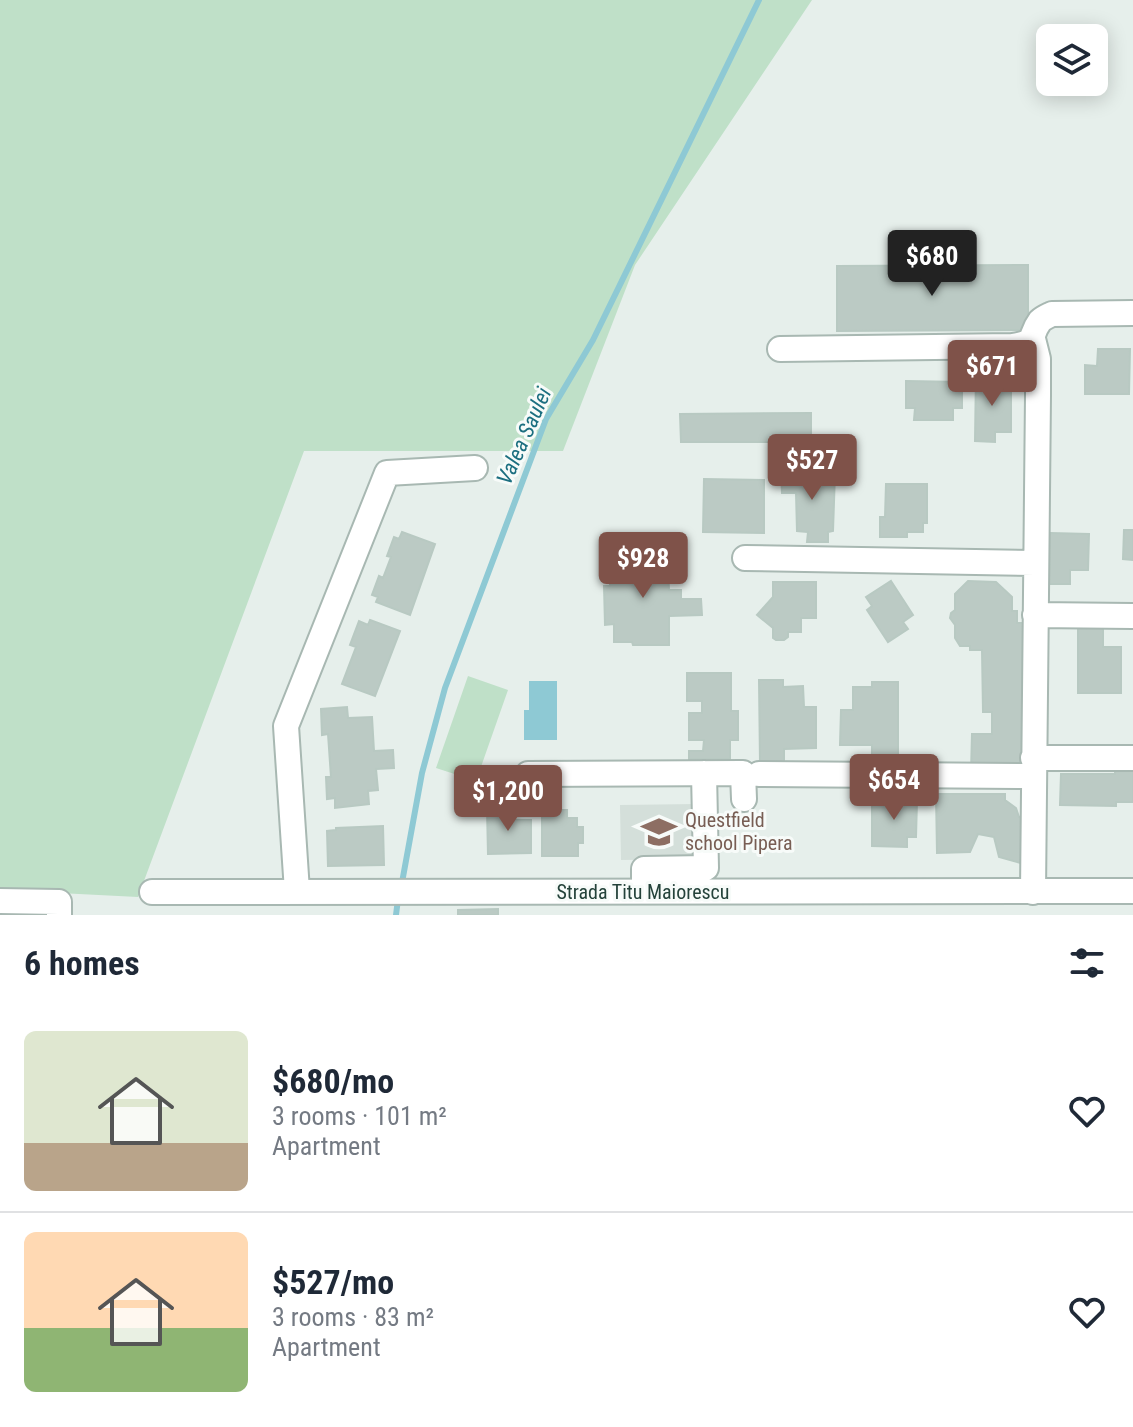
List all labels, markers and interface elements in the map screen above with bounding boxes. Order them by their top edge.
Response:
map controls [1036,24,1108,96]
button: layers [1036,24,1108,96]
pin: $680 [885,230,979,298]
text: $680 [906,241,958,271]
pin: $671 [945,340,1039,408]
text: $671 [966,351,1018,381]
water label: Valea Saulei [492,384,556,488]
pin: $527 [765,434,859,502]
text: $527 [786,445,838,475]
pin: $928 [596,532,690,600]
text: $928 [617,543,669,573]
pin: $654 [847,754,941,822]
pin: $1,200 [443,765,573,833]
text: $654 [868,765,920,795]
text: $1,200 [472,776,544,806]
place label: Questfield school Pipera [685,808,792,855]
school or university icon: Questfield school Pipera [640,813,678,851]
street label: Strada Titu Maiorescu [556,880,730,904]
icon: filters [1065,941,1109,985]
text: 6 homes [24,943,140,983]
text: $680/mo [272,1061,394,1101]
icon: home [88,1063,184,1159]
icon: heart [1065,1089,1109,1133]
text: 3 rooms · 101 m² [272,1101,447,1131]
text: Apartment [272,1131,381,1161]
text: $527/mo [272,1262,394,1302]
icon: home [88,1264,184,1360]
icon: heart [1065,1290,1109,1334]
text: 3 rooms · 83 m² [272,1302,434,1332]
text: Apartment [272,1332,381,1362]

